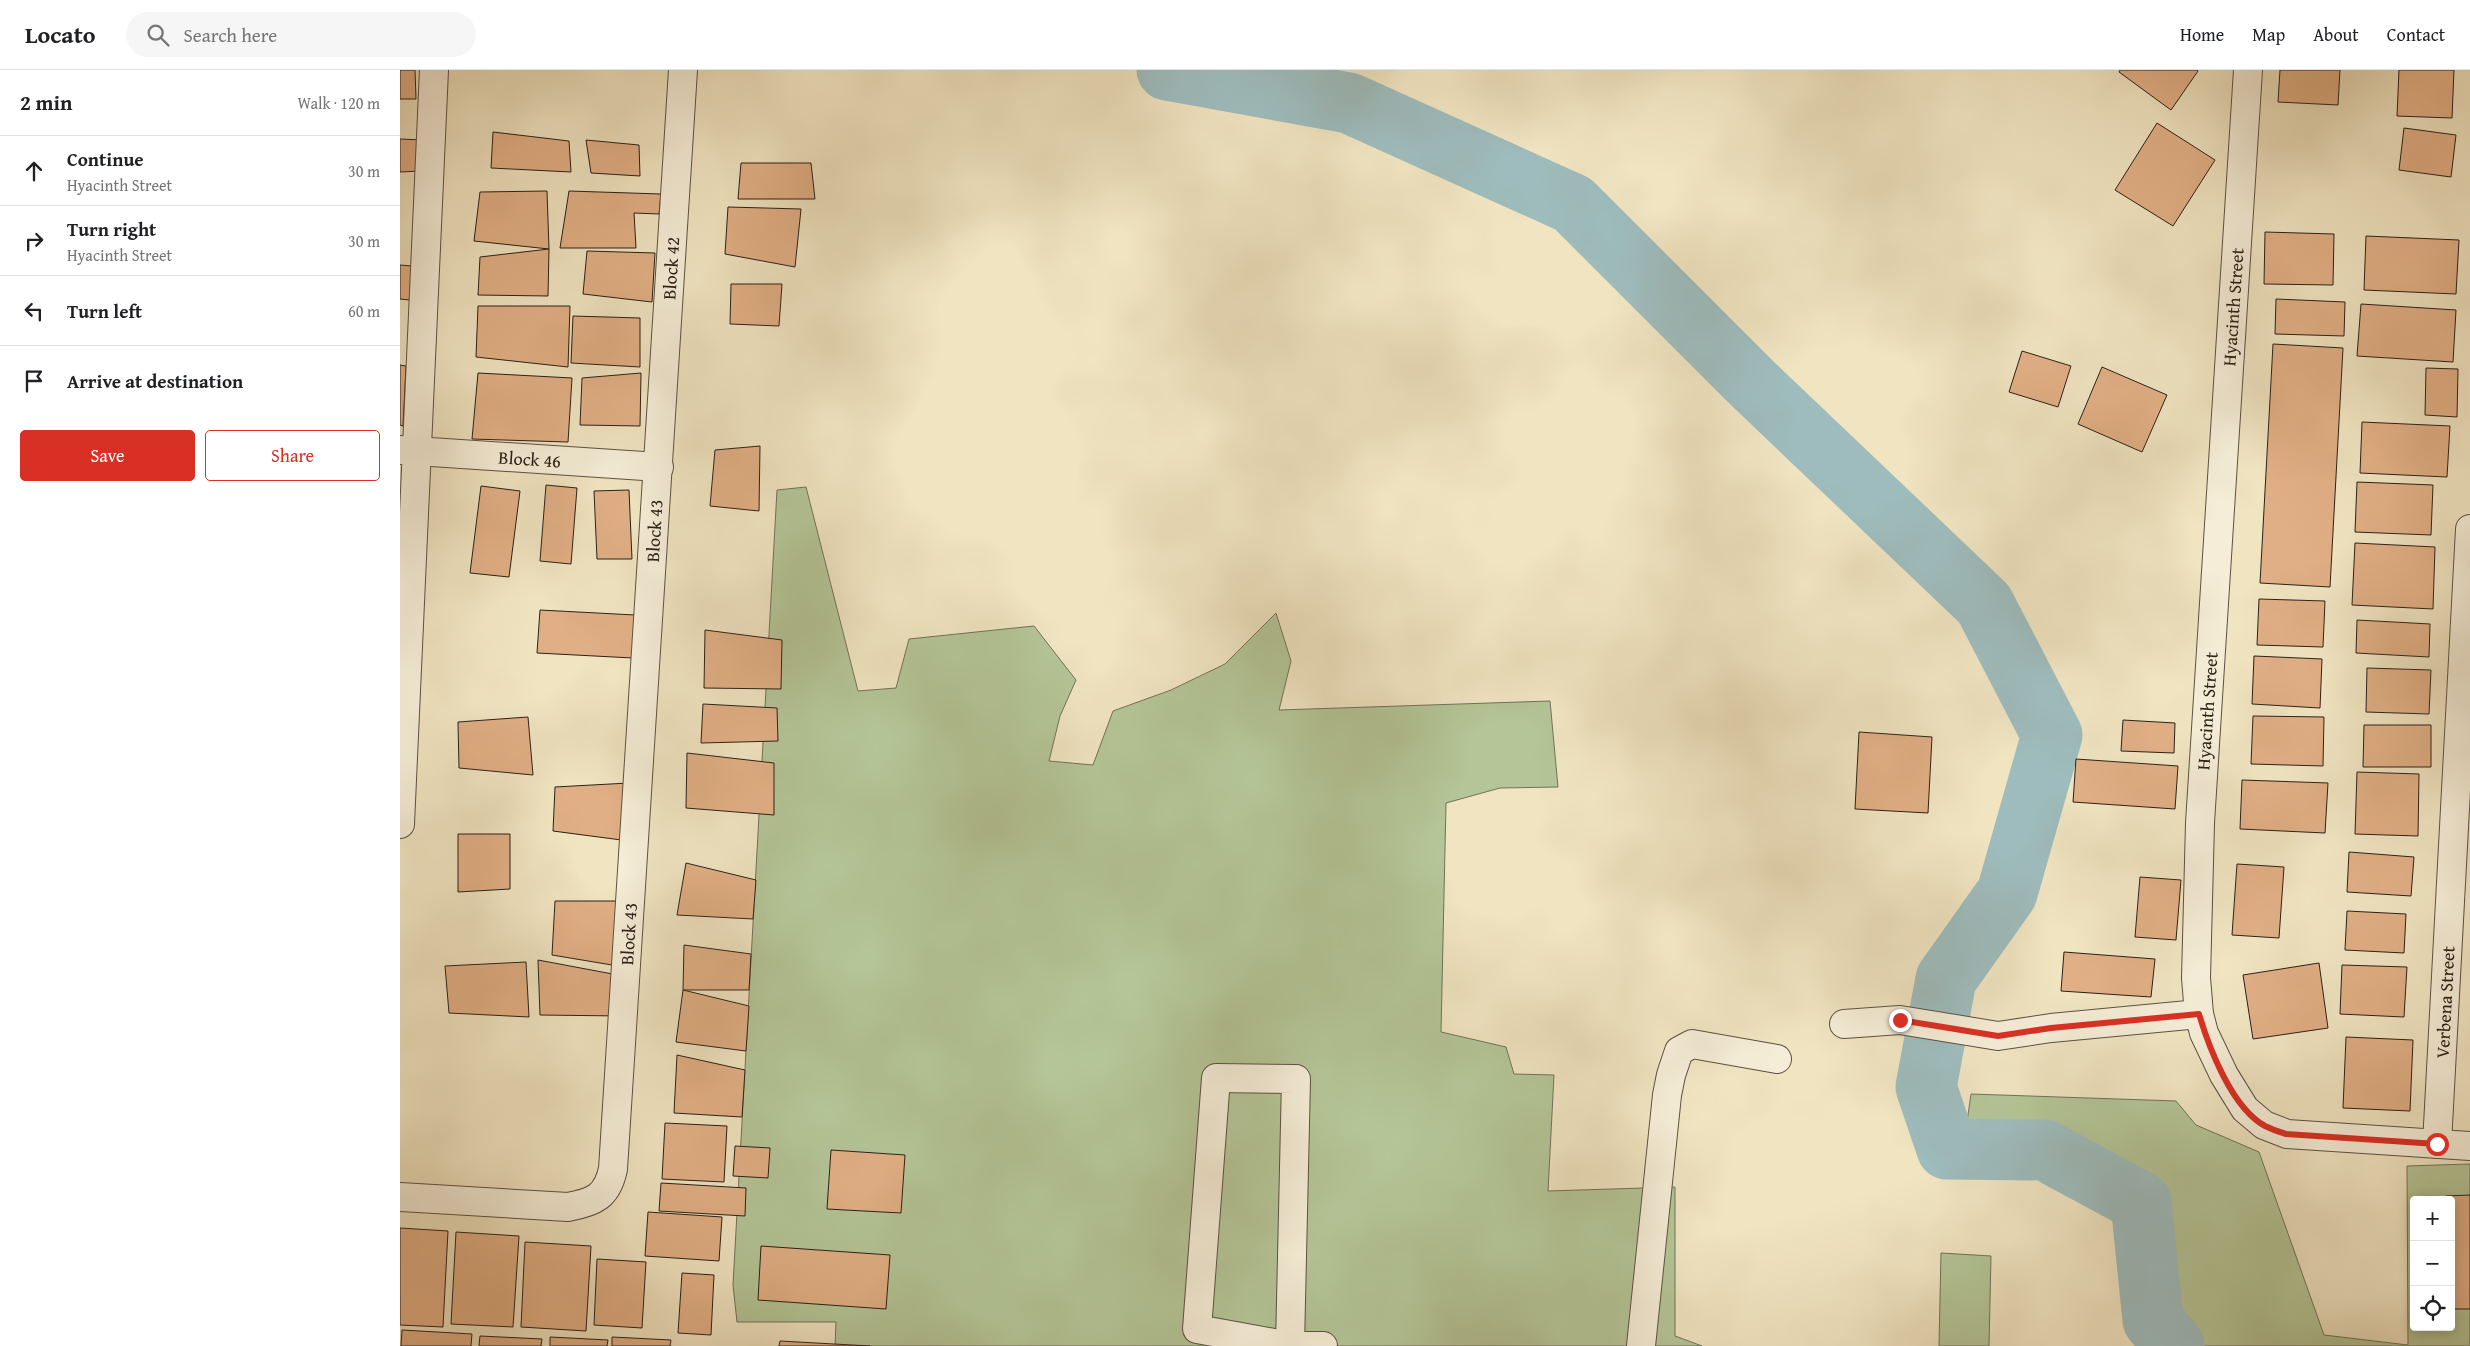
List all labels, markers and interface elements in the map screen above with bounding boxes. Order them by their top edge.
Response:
search box [126,12,476,57]
text: Locato [25,17,96,52]
icon: search [144,21,172,49]
text: Search here [184,21,277,49]
text: Home [2180,21,2224,48]
text: Map [2252,21,2285,48]
text: About [2313,21,2359,48]
text: Contact [2387,21,2445,48]
text: 2 min [20,87,72,118]
text: Walk · 120 m [297,91,380,115]
text: Continue [67,145,144,173]
icon: ahead [20,157,48,185]
text: 30 m [348,159,380,183]
text: Hyacinth Street [67,173,172,197]
text: Turn right [67,215,156,243]
icon: right [20,227,48,255]
text: 30 m [348,229,380,253]
street label: Block 42 [655,236,686,300]
text: Hyacinth Street [67,243,172,267]
street label: Hyacinth Street [2215,246,2251,367]
icon: left [20,297,48,325]
text: Turn left [67,297,142,325]
text: 60 m [348,299,380,323]
icon: arrive [20,367,48,395]
text: Arrive at destination [67,367,243,395]
button: Save [20,430,195,481]
button: Share [205,430,380,481]
street label: Block 46 [498,443,562,474]
street label: Block 43 [638,499,669,563]
street label: Hyacinth Street [2189,650,2225,771]
street label: Block 43 [613,902,643,966]
street label: Verbena Street [2428,945,2461,1059]
route end [1889,1009,1912,1032]
route start [2426,1133,2449,1156]
map controls [2410,1196,2455,1331]
button: + [2410,1196,2455,1241]
button: − [2410,1241,2455,1286]
button: locate [2410,1286,2455,1331]

